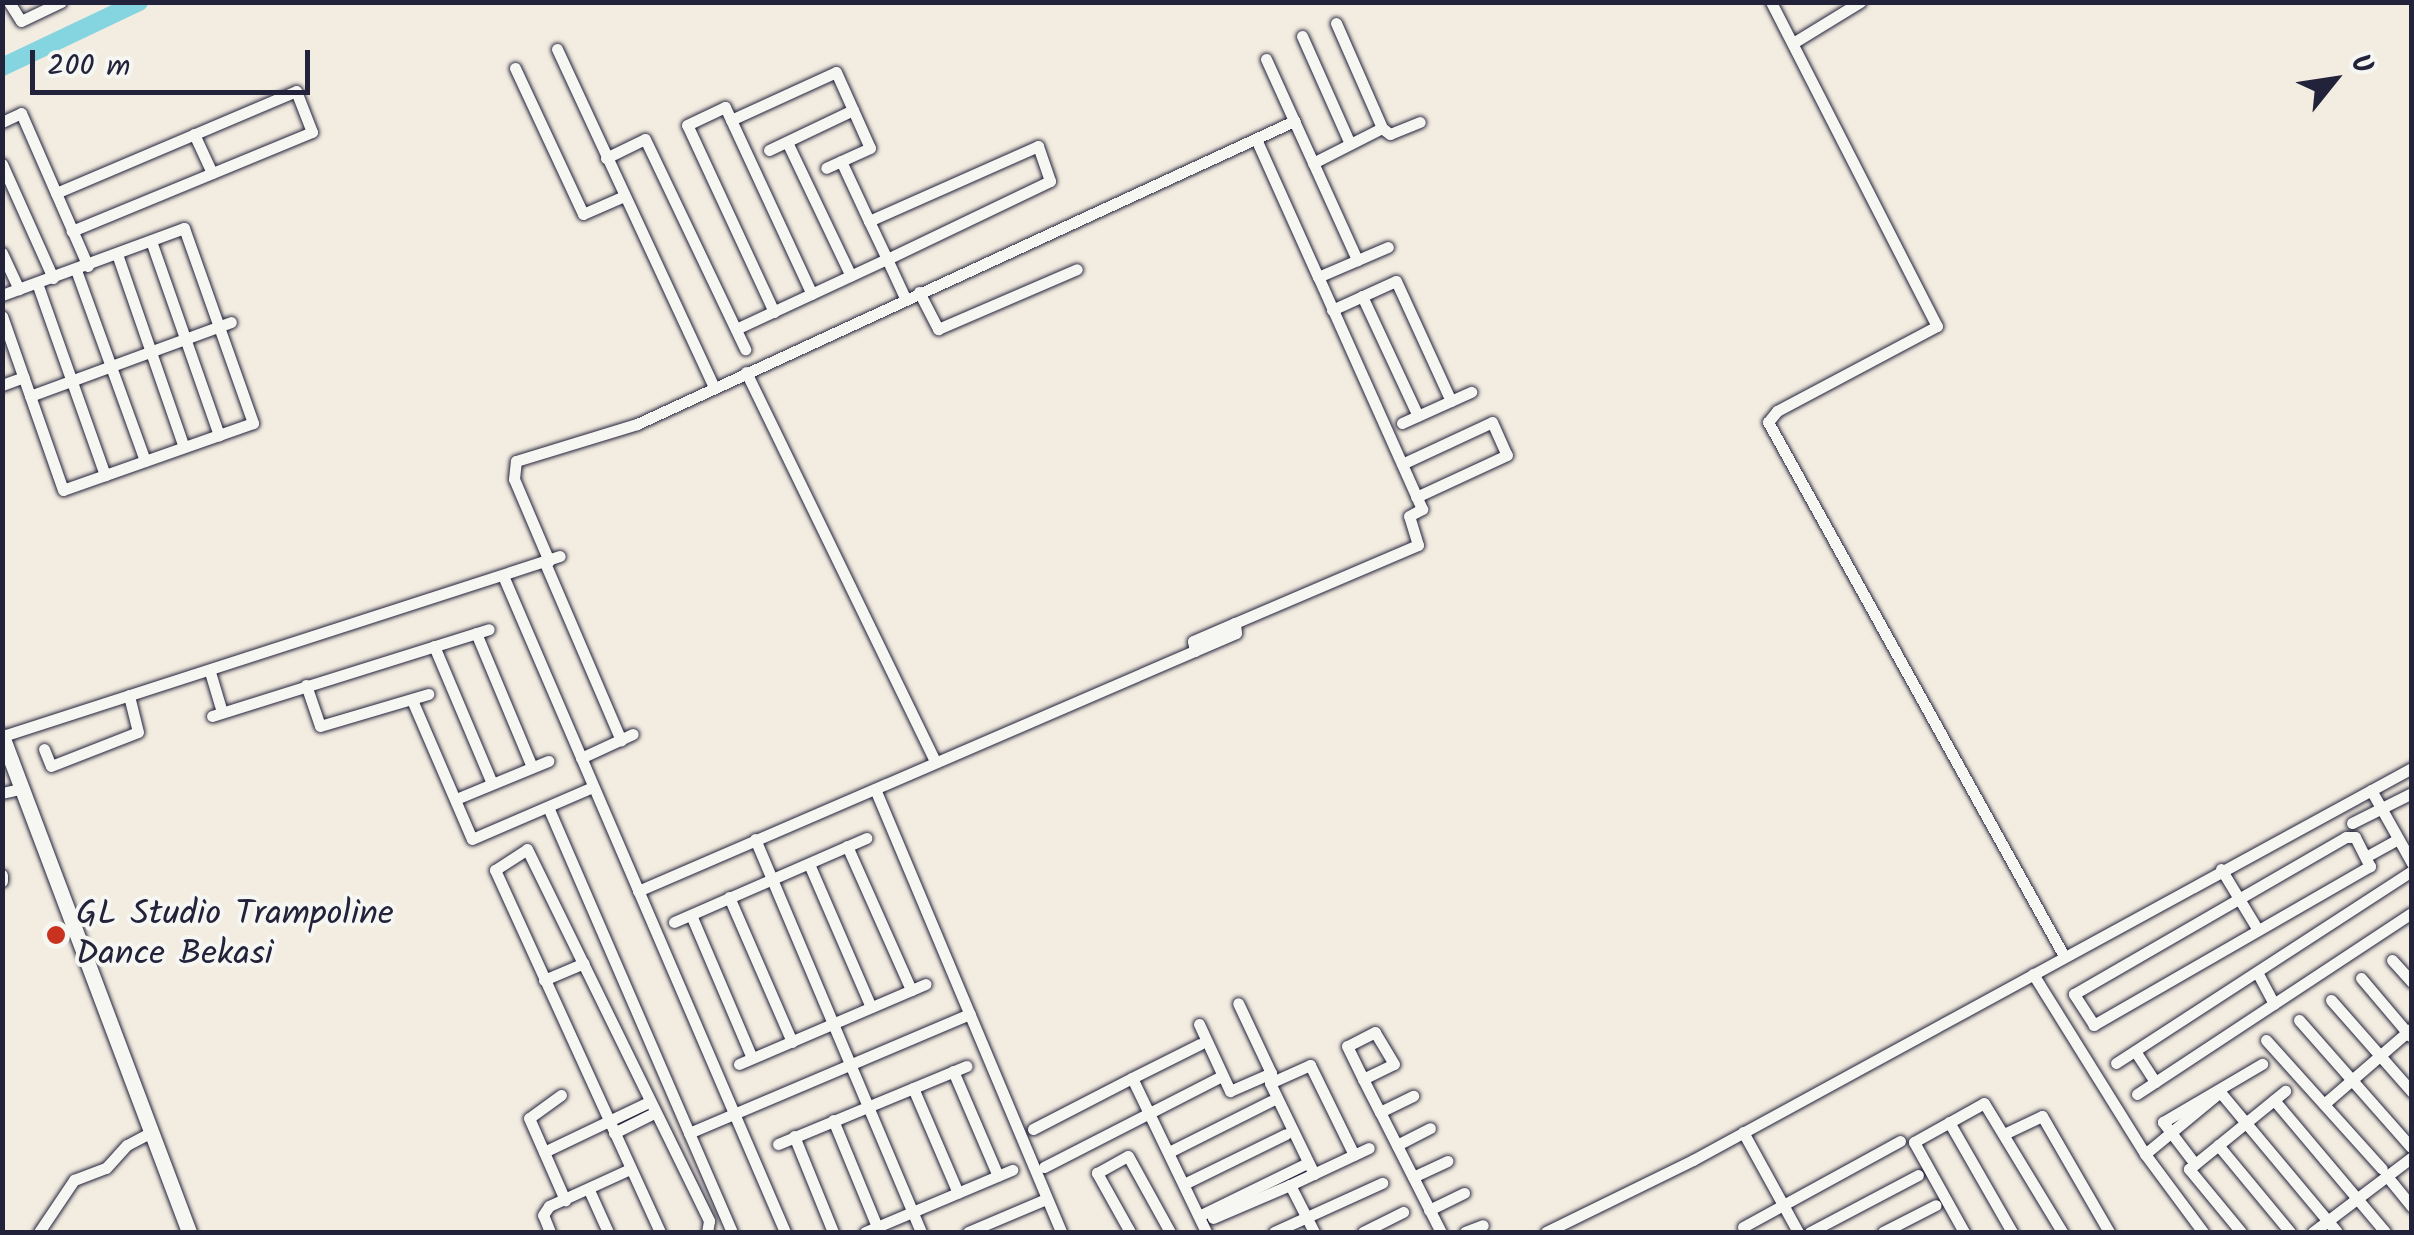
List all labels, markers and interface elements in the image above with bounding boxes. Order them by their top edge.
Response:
scale bar [35,30,315,92]
north arrow [2284,30,2384,130]
text: 200 m [47,43,130,91]
text: U [2337,46,2384,83]
place label: GL Studio Trampoline Dance Bekasi [76,894,394,976]
marker: GL Studio Trampoline Dance Bekasi [45,924,67,946]

